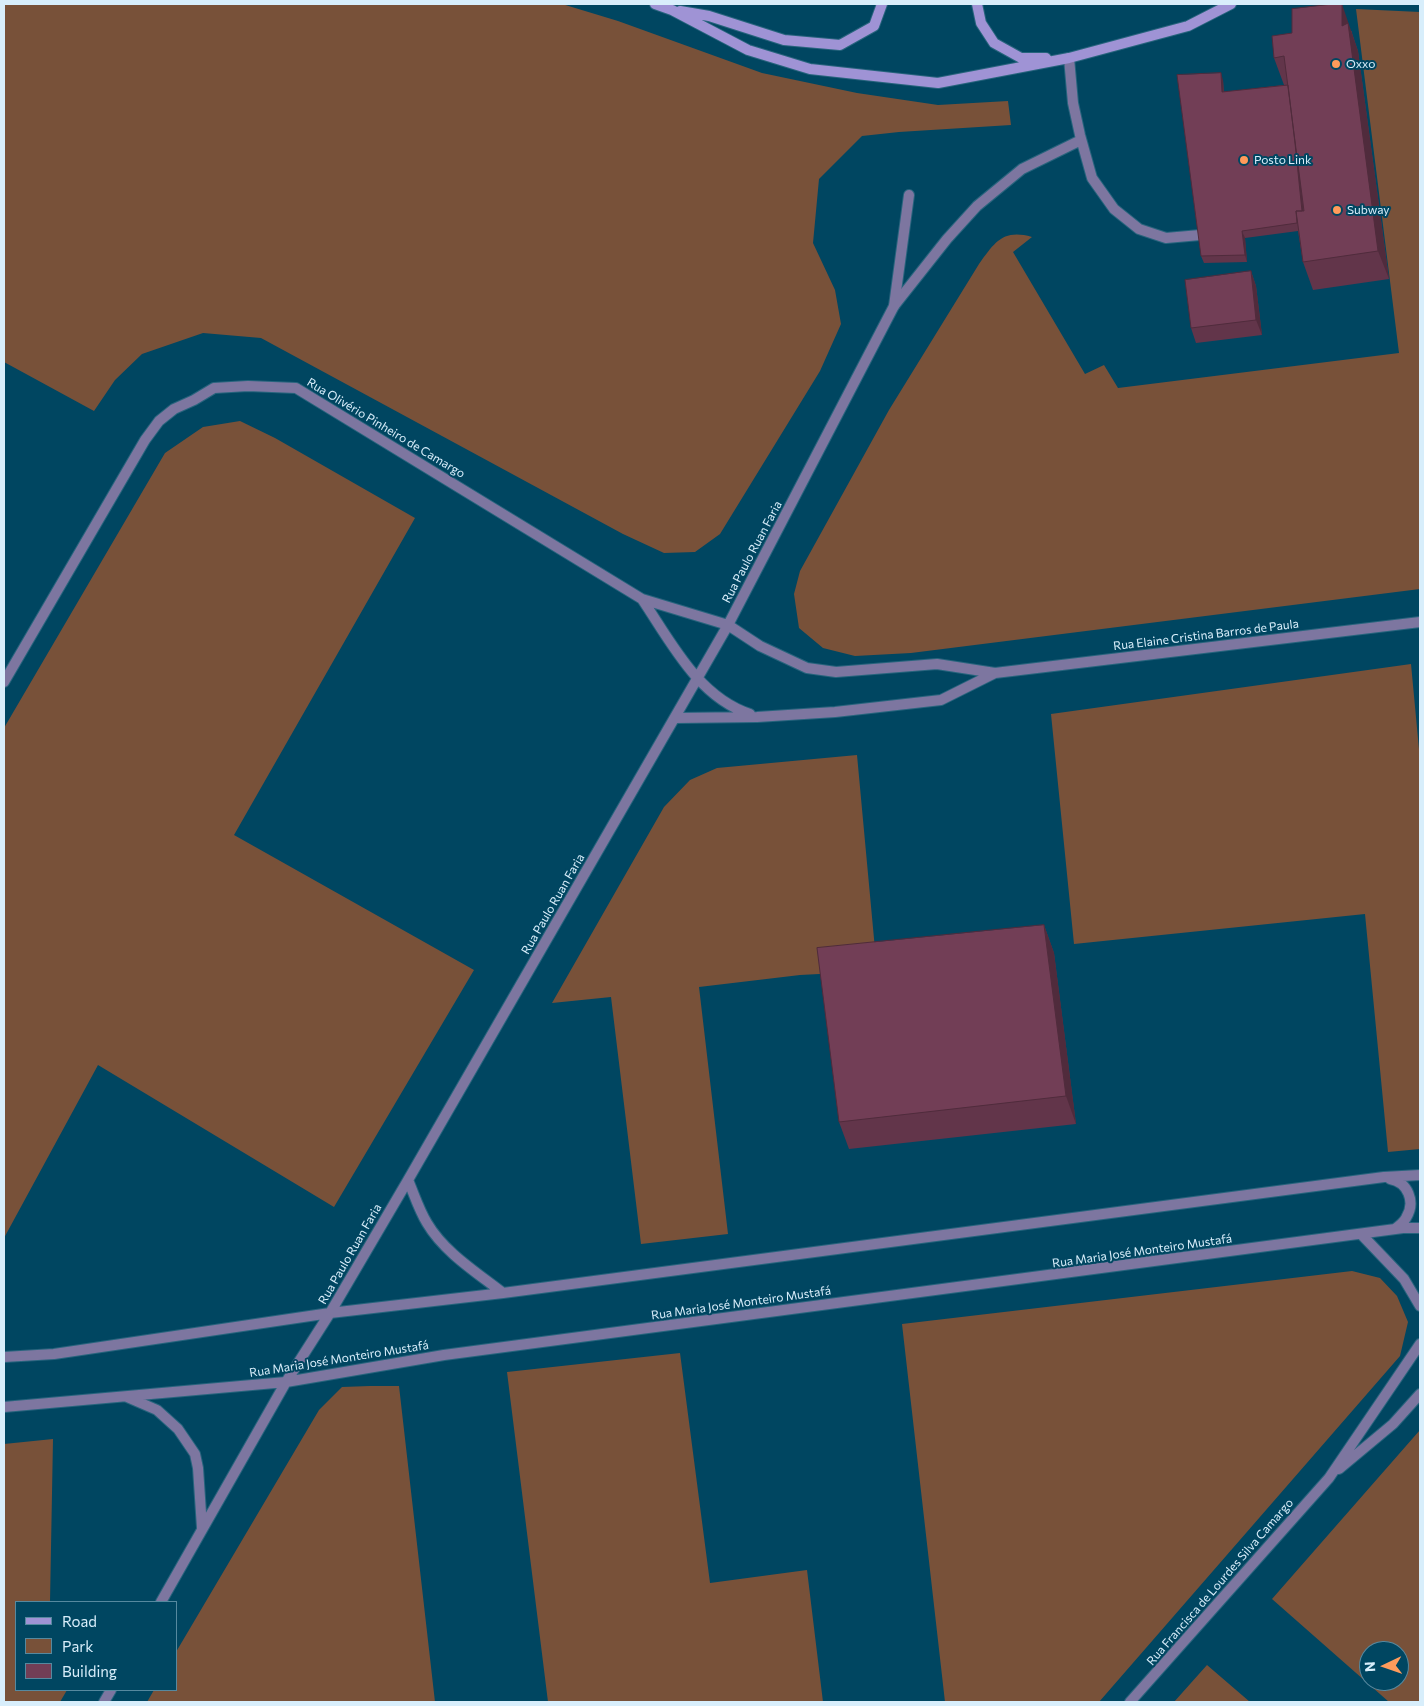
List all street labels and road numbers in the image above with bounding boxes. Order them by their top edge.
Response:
street label: Rua Olivério Pinheiro de Camargo [304,375,468,481]
street label: Rua Paulo Ruan Faria [719,499,785,605]
street label: Rua Elaine Cristina Barros de Paula [1112,616,1300,654]
street label: Rua Paulo Ruan Faria [518,851,588,957]
street label: Rua Paulo Ruan Faria [315,1201,385,1307]
street label: Rua Maria José Monteiro Mustafá [1051,1231,1233,1271]
street label: Rua Maria José Monteiro Mustafá [650,1283,832,1323]
street label: Rua Maria José Monteiro Mustafá [248,1338,430,1380]
street label: Rua Francisca de Lourdes Silva Camargo [1144,1496,1296,1668]

